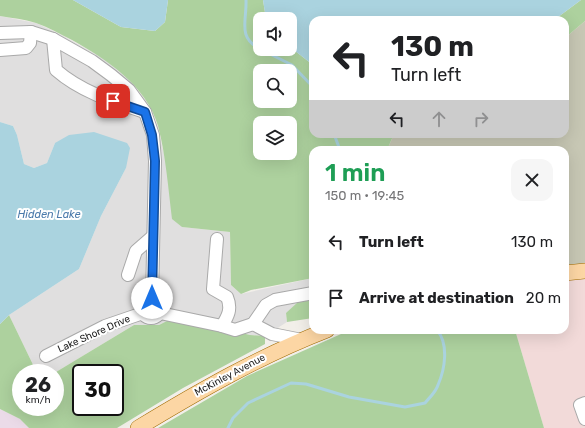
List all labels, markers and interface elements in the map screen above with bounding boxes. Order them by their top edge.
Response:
map controls [253,12,297,160]
button: sound [253,12,297,56]
text: 130 m [391,30,474,63]
icon: left [325,32,377,84]
button: search [253,64,297,108]
text: Turn left [391,64,461,86]
pin [96,84,130,118]
icon: arrive [102,90,124,112]
icon: left [386,108,408,130]
icon: ahead [428,108,450,130]
icon: right [470,108,492,130]
button: layers [253,116,297,160]
text: 1 min [325,159,385,187]
button: close [511,159,553,201]
text: 150 m · 19:45 [325,188,404,203]
water label: Hidden Lake [17,208,81,221]
icon: left [325,231,347,253]
text: Turn left [359,233,424,251]
text: 130 m [511,233,553,251]
position arrow [131,277,173,319]
icon: arrive [325,287,347,309]
text: Arrive at destination [359,289,514,307]
text: 20 m [526,289,561,307]
street label: Lake Shore Drive [56,312,132,355]
street label: McKinley Avenue [193,351,268,399]
speed limit sign: 30 [72,364,124,416]
text: 26 [25,373,51,397]
text: km/h [26,394,50,406]

